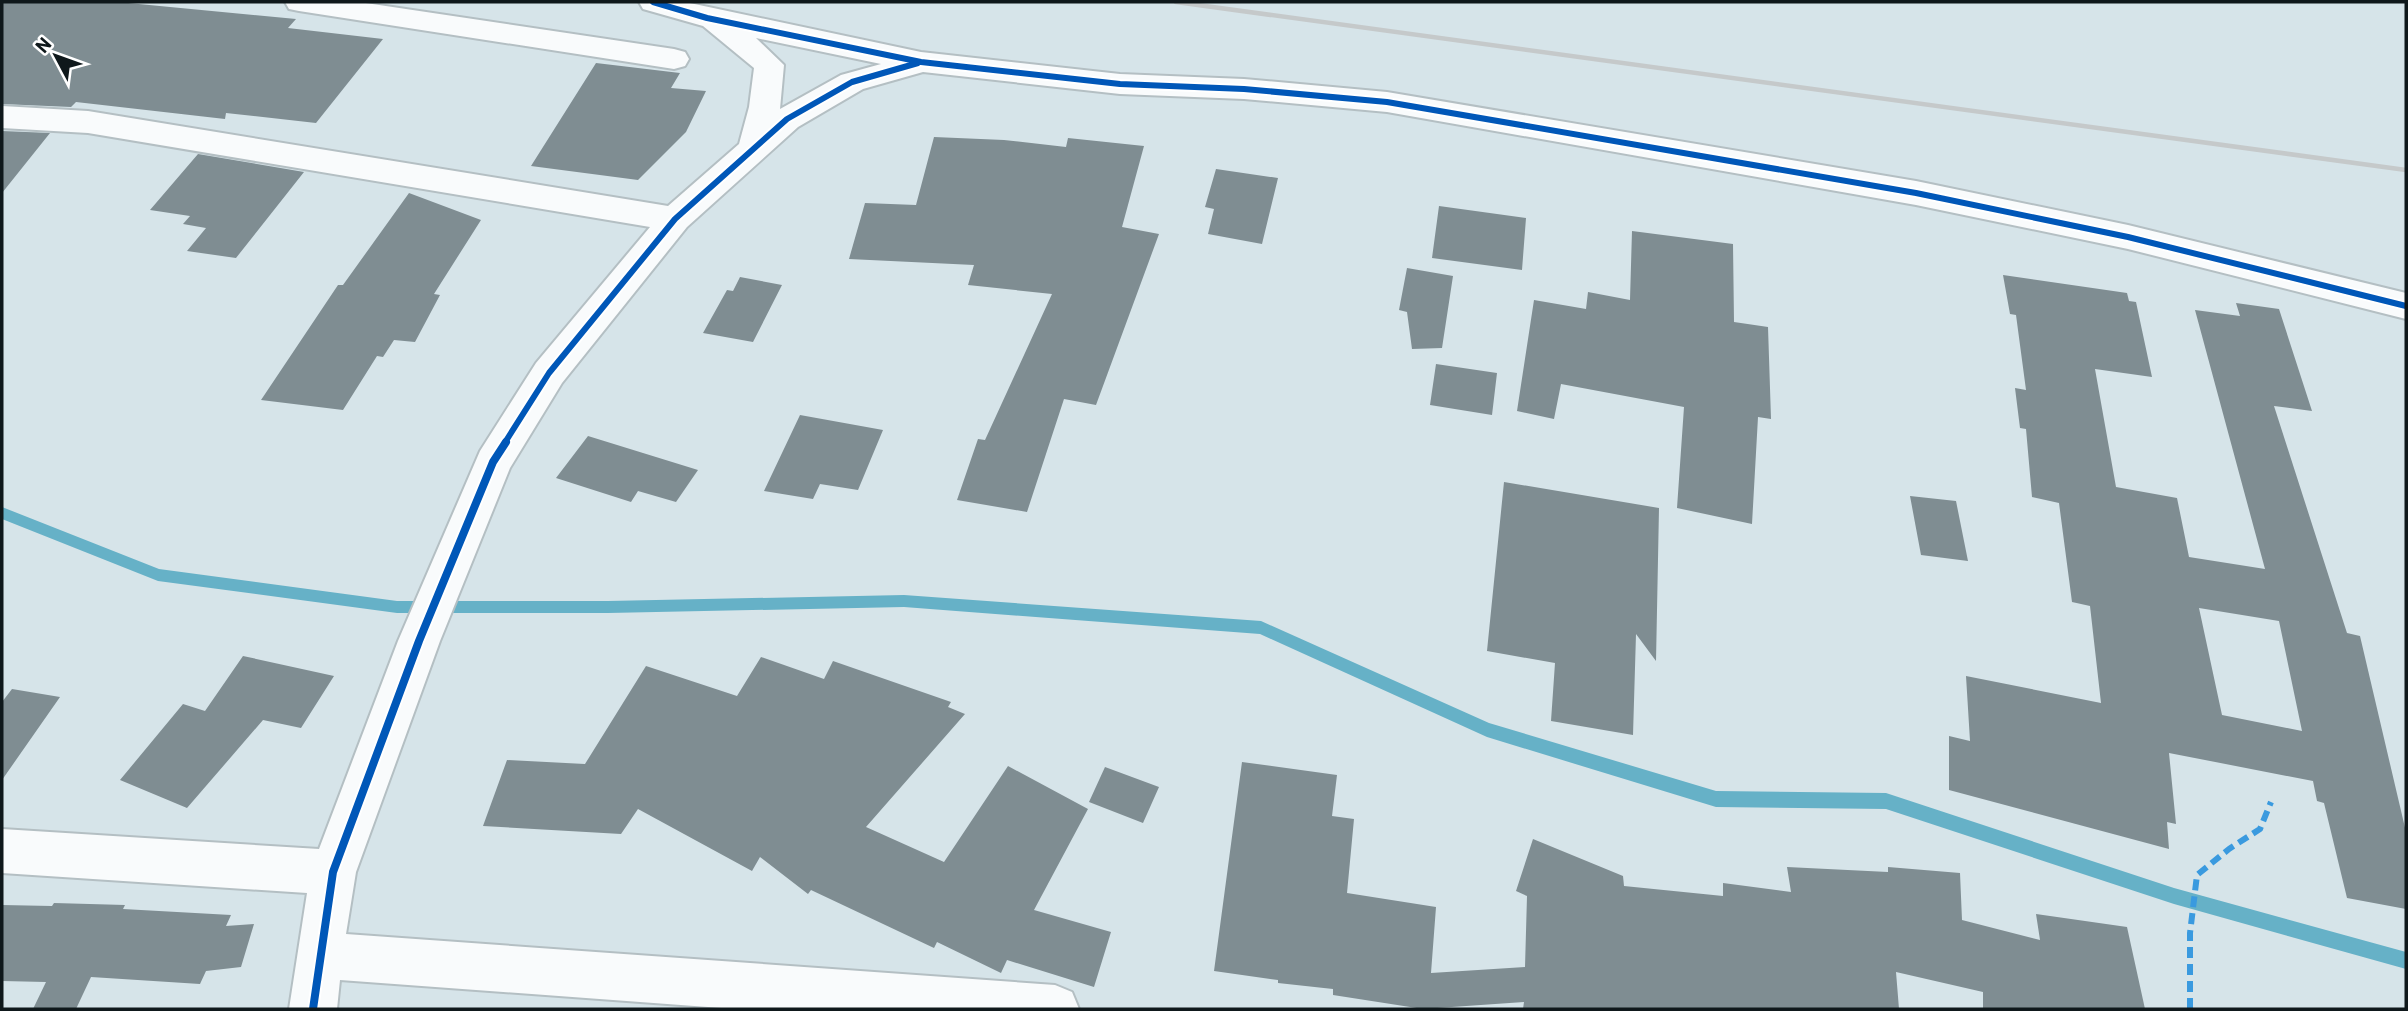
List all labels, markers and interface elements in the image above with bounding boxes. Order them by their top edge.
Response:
north arrow [21,21,91,91]
text: N [30,32,56,57]

